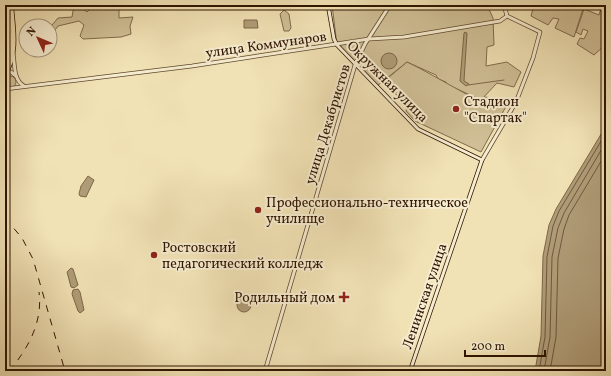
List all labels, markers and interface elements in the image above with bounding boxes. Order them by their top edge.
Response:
north arrow [18,18,58,58]
text: N [24,24,40,40]
street label: улица Коммунаров [204,28,328,63]
street label: Окружная улица [342,37,432,127]
street label: улица Декабристов [301,62,356,187]
place label: Стадион "Спартак" [464,93,527,128]
marker: Стадион "Спартак" [451,104,461,114]
place label: Профессионально-техническое училище [266,194,468,229]
marker: Профессионально-техническое училище [253,205,263,215]
place label: Ростовский педагогический колледж [162,239,323,274]
street label: Ленинская улица [398,241,452,352]
marker: Ростовский педагогический колледж [149,250,159,260]
place label: Родильный дом [234,289,335,308]
marker: Родильный дом [338,291,350,303]
scale bar [465,332,545,358]
text: 200 m [471,339,505,355]

